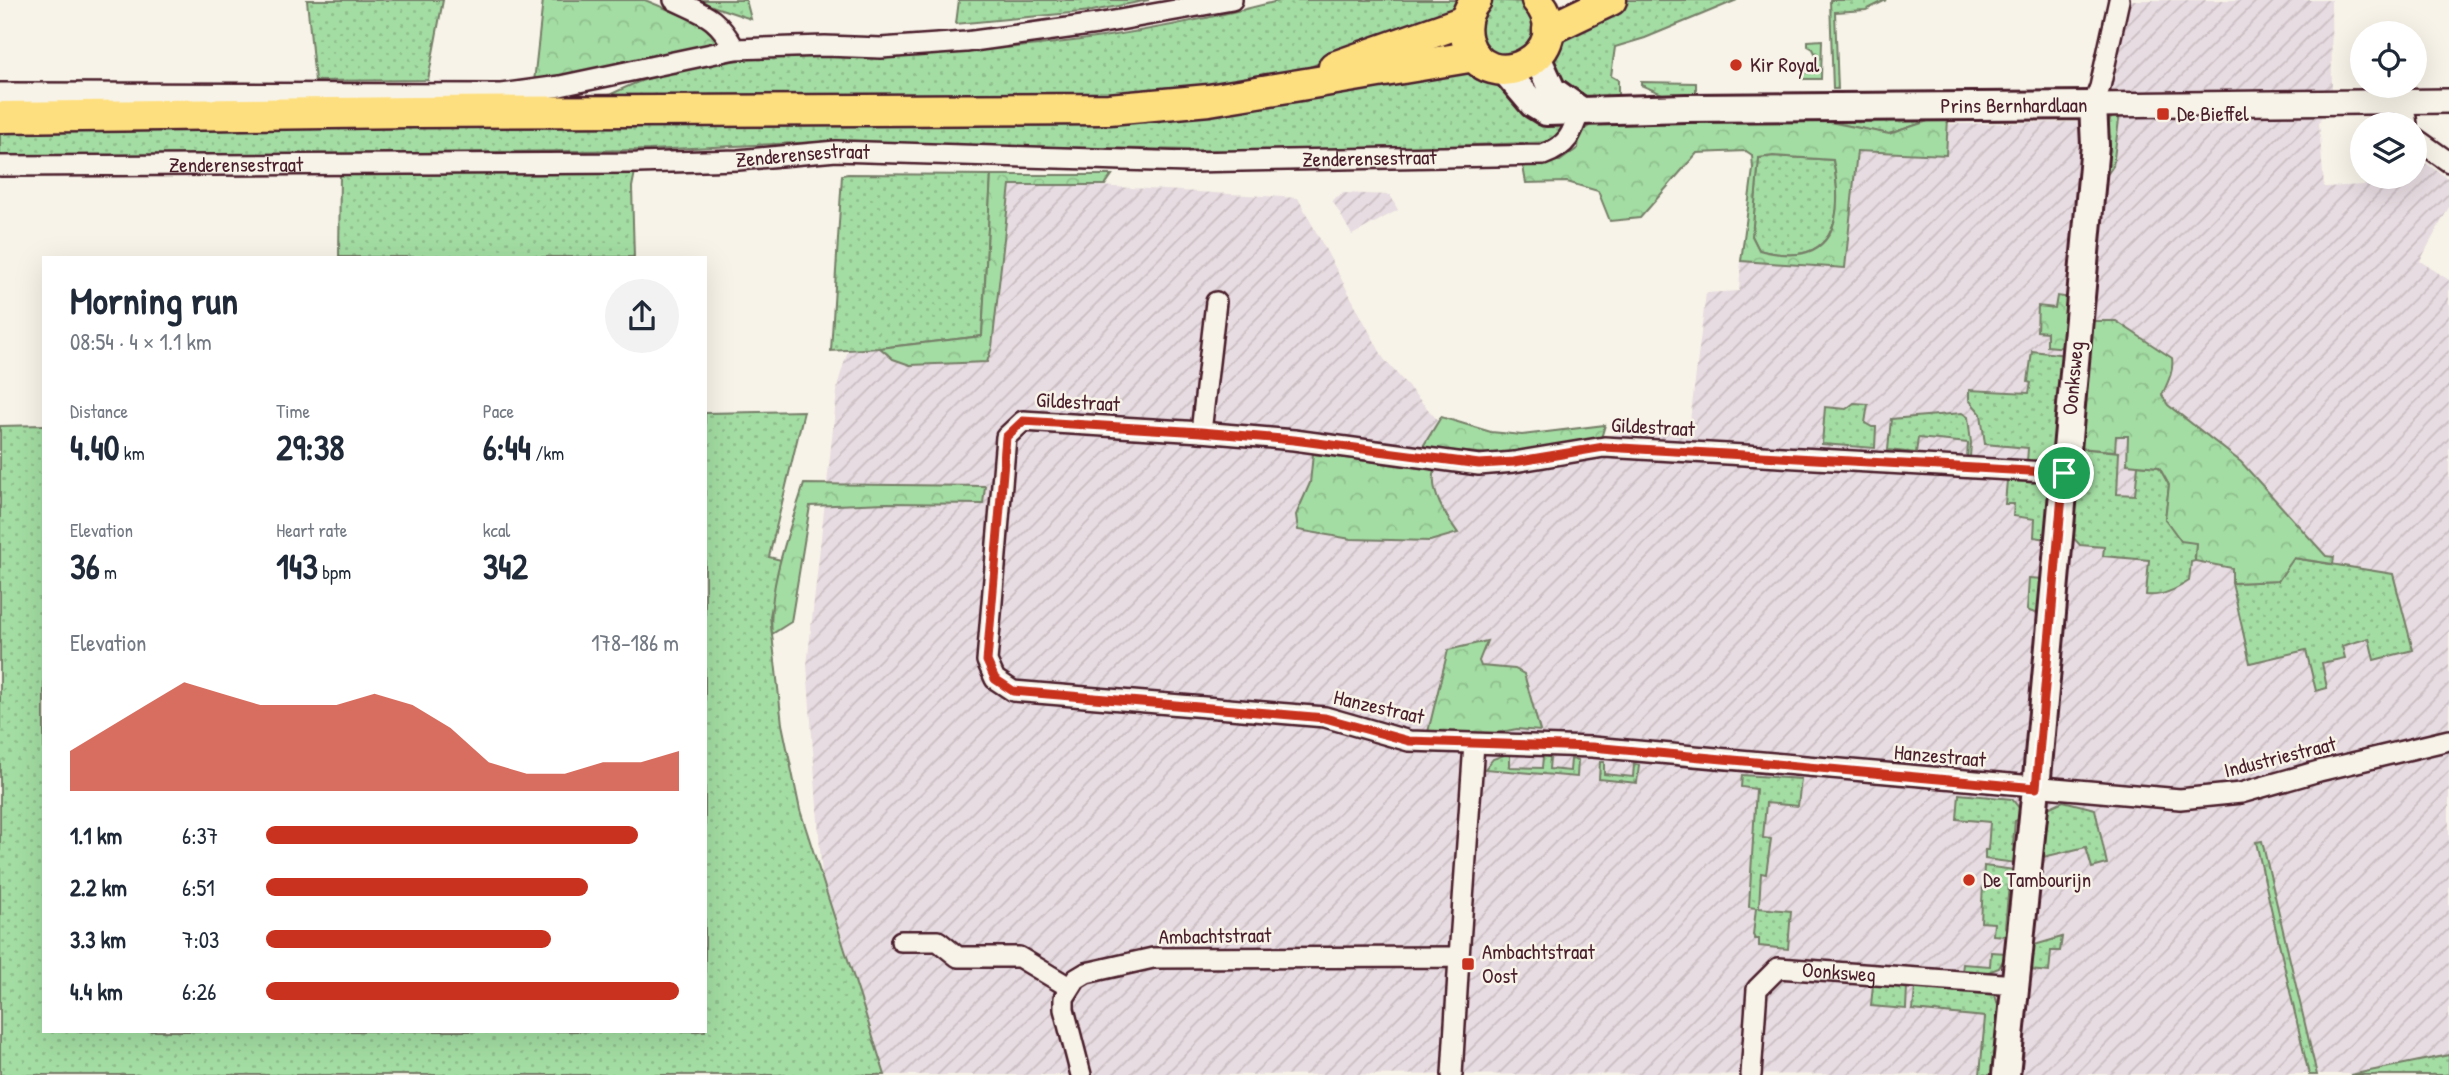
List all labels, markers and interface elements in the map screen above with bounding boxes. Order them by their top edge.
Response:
map controls [2350,21,2427,189]
button: locate [2350,21,2427,98]
place label: Kir Royal [1750,50,1820,79]
marker: Kir Royal [1728,57,1744,73]
street label: Prins Bernhardlaan [1940,90,2088,120]
place label: De Bieffel [2177,99,2249,128]
marker: De Bieffel [2155,106,2171,122]
button: layers [2350,112,2427,189]
street label: Zenderensestraat [734,136,871,174]
street label: Zenderensestraat [1302,142,1438,174]
street label: Zenderensestraat [169,150,304,179]
text: Morning run [70,274,238,326]
button: share [605,279,679,353]
text: 08:54 · 4 × 1.1 km [70,326,212,357]
street label: Oonksweg [2055,340,2090,416]
street label: Gildestraat [1035,385,1122,418]
text: Distance [70,398,128,424]
text: Time [276,398,310,424]
text: Pace [483,398,514,424]
street label: Gildestraat [1610,410,1697,443]
text: 4.40 [70,424,119,471]
text: 29:38 [276,424,345,471]
text: 6:44 [483,424,531,471]
text: km [119,440,145,466]
text: /km [531,440,564,466]
pin [2034,443,2094,503]
icon: arrive [2045,454,2083,492]
text: Elevation [70,517,133,543]
text: Heart rate [276,517,347,543]
text: kcal [483,517,510,543]
text: 36 [70,543,100,590]
text: 143 [276,543,318,590]
text: 342 [483,543,528,590]
text: m [100,559,117,585]
text: bpm [318,559,351,585]
text: Elevation [70,627,146,658]
text: 178–186 m [591,627,679,658]
street label: Hanzestraat [1331,682,1428,731]
street label: Industriestraat [2221,728,2340,784]
street label: Hanzestraat [1893,737,1988,774]
text: 1.1 km [70,820,122,851]
text: 6:37 [182,820,218,851]
place label: De Tambourijn [1983,865,2091,894]
text: 2.2 km [70,872,127,903]
text: 6:51 [182,872,215,903]
marker: De Tambourijn [1961,872,1977,888]
street label: Ambachtstraat [1158,920,1272,951]
text: 3.3 km [70,924,126,955]
text: 7:03 [182,924,219,955]
place label: Ambachtstraat Oost [1482,937,1595,990]
street label: Oonksweg [1801,955,1877,989]
marker: Ambachtstraat Oost [1460,956,1476,972]
text: 4.4 km [70,976,123,1007]
text: 6:26 [182,976,216,1007]

